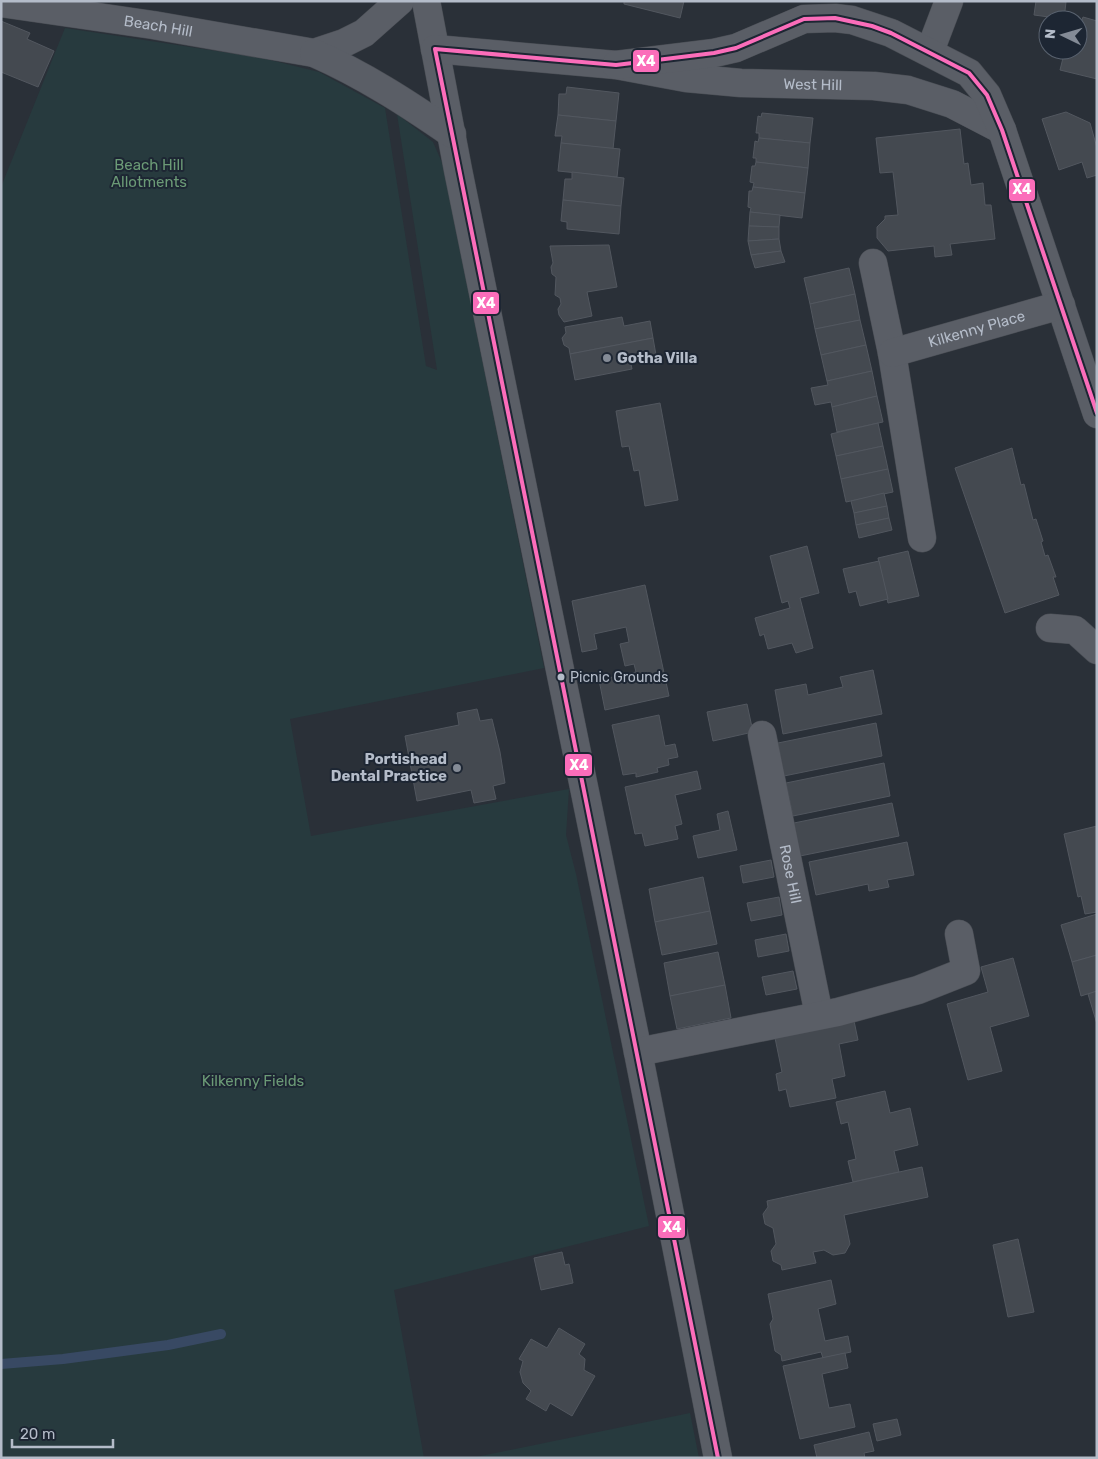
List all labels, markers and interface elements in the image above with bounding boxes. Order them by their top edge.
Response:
north arrow [1038,10,1088,60]
street label: Beach Hill [123,12,194,41]
text: N [1042,28,1059,40]
line badge: X4 [632,49,660,73]
text: X4 [636,53,656,70]
street label: West Hill [783,75,843,94]
park label: Beach Hill Allotments [111,156,187,191]
line badge: X4 [1008,178,1036,202]
text: X4 [1012,181,1032,198]
line badge: X4 [472,291,500,315]
text: X4 [476,295,496,312]
street label: Kilkenny Place [926,307,1027,351]
place label: Gotha Villa [617,349,697,367]
marker: Gotha Villa [601,352,613,364]
place label: Picnic Grounds [570,669,668,686]
marker: Picnic Grounds [556,672,566,682]
place label: Portishead Dental Practice [331,750,447,785]
line badge: X4 [564,753,593,777]
text: X4 [569,757,589,774]
marker: Portishead Dental Practice [451,762,463,774]
street label: Rose Hill [776,843,805,905]
park label: Kilkenny Fields [202,1072,305,1090]
line badge: X4 [657,1215,686,1239]
text: X4 [662,1219,682,1236]
scale bar [12,1416,114,1448]
text: 20 m [20,1425,55,1443]

